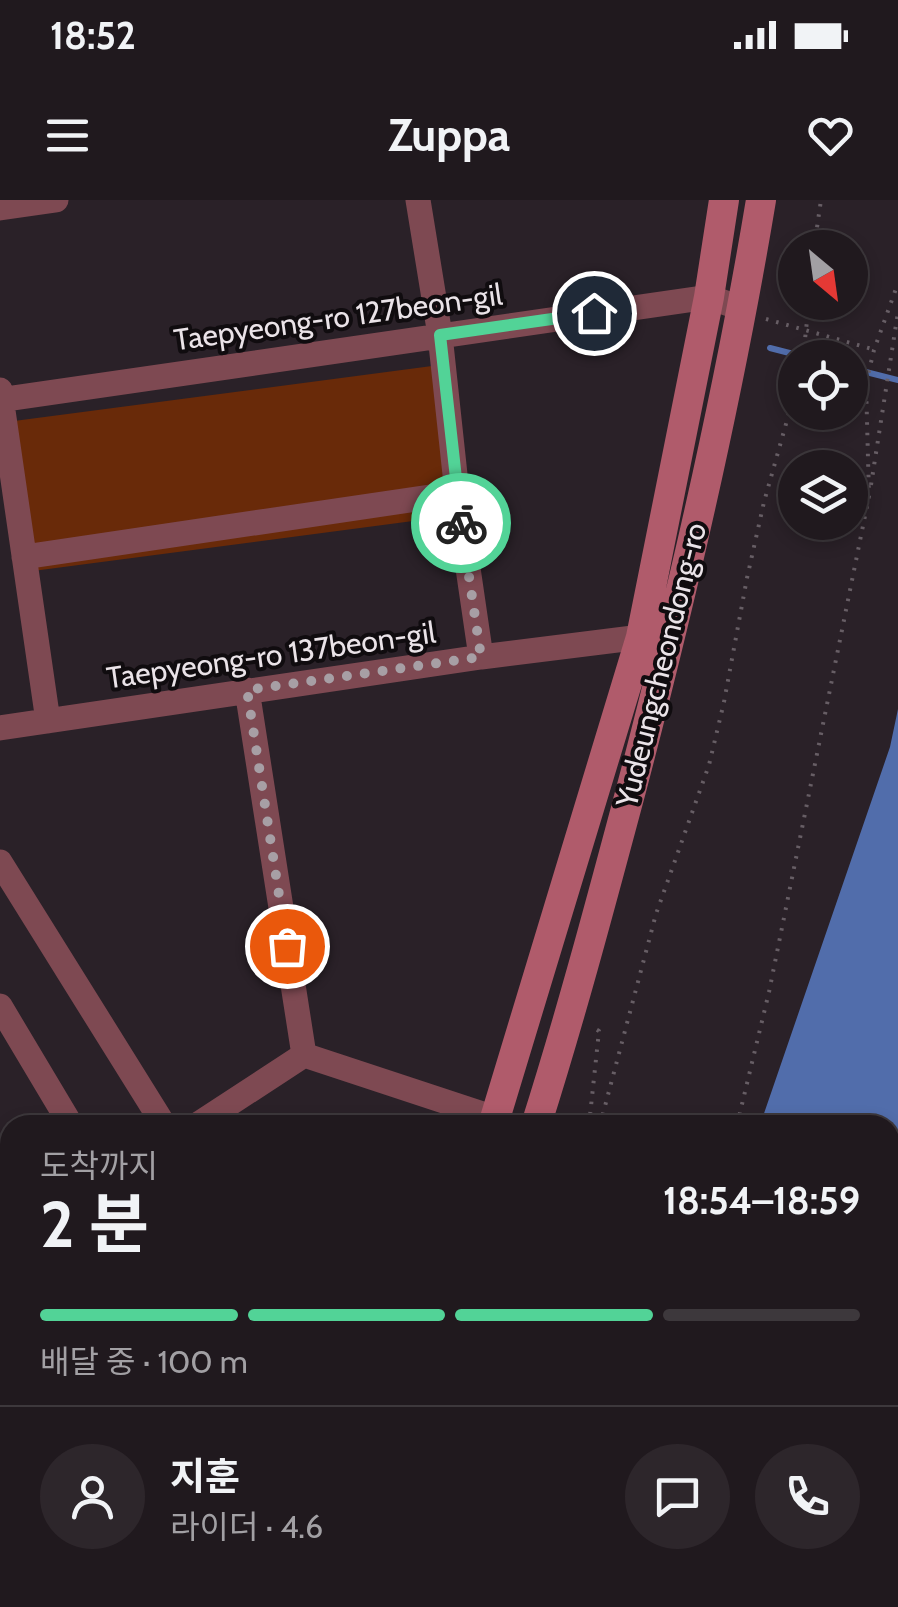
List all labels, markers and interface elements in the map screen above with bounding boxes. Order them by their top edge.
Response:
text: 18:52 [50,12,136,59]
icon: menu [40,108,95,163]
text: Zuppa [388,108,510,162]
icon: heart [803,108,858,163]
north arrow [778,230,868,320]
map controls [778,230,868,540]
pin [552,271,637,356]
street label: Taepyeong-ro 127beon-gil [171,276,505,358]
icon: home [567,286,622,341]
button: locate [778,340,868,430]
button: layers [778,450,868,540]
courier [411,473,511,573]
icon: bike [434,496,489,551]
street label: Yudeungcheondong-ro [608,519,714,812]
street label: Taepyeong-ro 137beon-gil [104,614,438,696]
pin [245,904,330,989]
icon: bag [260,919,315,974]
text: 도착까지 [40,1146,158,1185]
text: 18:54–18:59 [663,1177,860,1224]
text: 2 분 [40,1184,149,1263]
text: 배달 중 · 100 m [40,1342,248,1381]
button: person [40,1444,145,1549]
button: chat [625,1444,730,1549]
button: phone [755,1444,860,1549]
text: 지훈 [170,1453,240,1500]
text: 라이더 · 4.6 [170,1507,323,1546]

